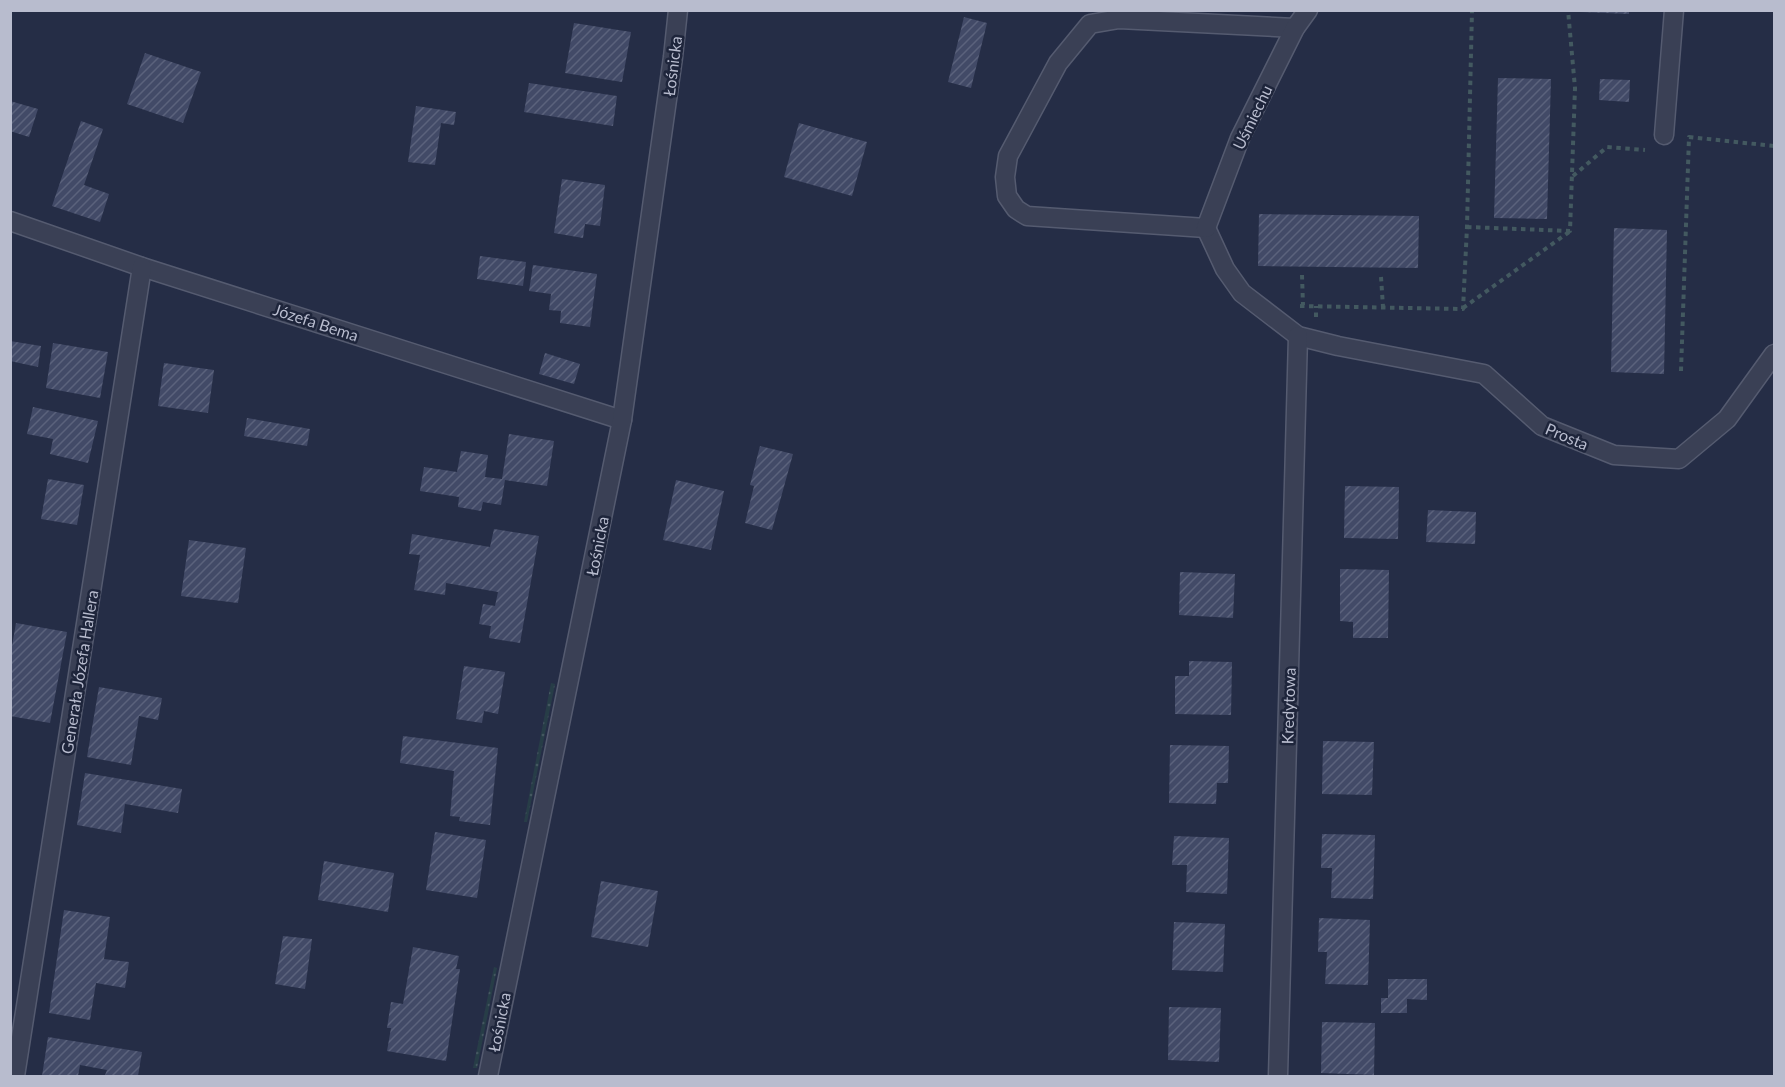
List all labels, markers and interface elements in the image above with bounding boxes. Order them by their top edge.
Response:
street label: Łośnicka [659,35,685,97]
street label: Uśmiechu [1228,82,1276,152]
street label: Józefa Bema [271,299,361,345]
street label: Prosta [1543,419,1591,453]
street label: Łośnicka [582,515,612,577]
street label: Generała Józefa Hallera [57,589,101,755]
street label: Kredytowa [1277,667,1299,745]
street label: Łośnicka [484,991,514,1053]

